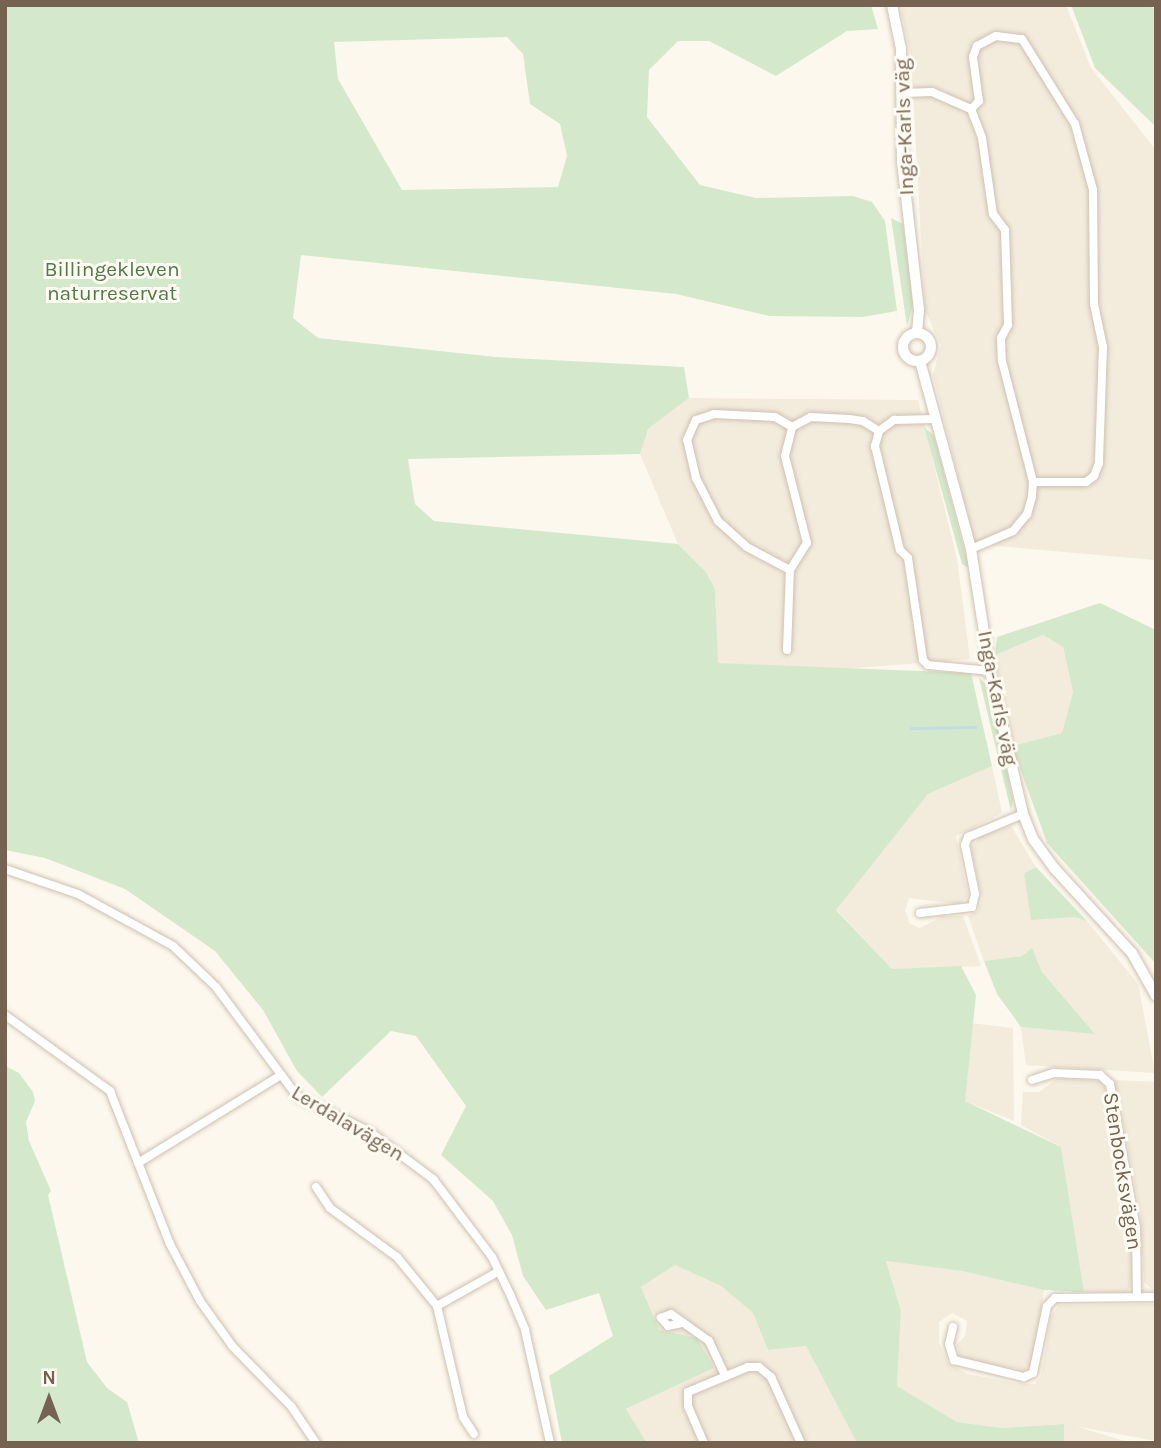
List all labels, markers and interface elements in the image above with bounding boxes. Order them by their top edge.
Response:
street label: Inga-Karls väg [889,58,919,196]
park label: Billingekleven naturreservat [44,256,180,306]
street label: Inga-Karls väg [973,628,1023,768]
street label: Lerdalavägen [287,1079,409,1167]
street label: Stenbocksvägen [1098,1090,1148,1252]
north arrow [14,1364,84,1434]
text: N [42,1367,56,1389]

